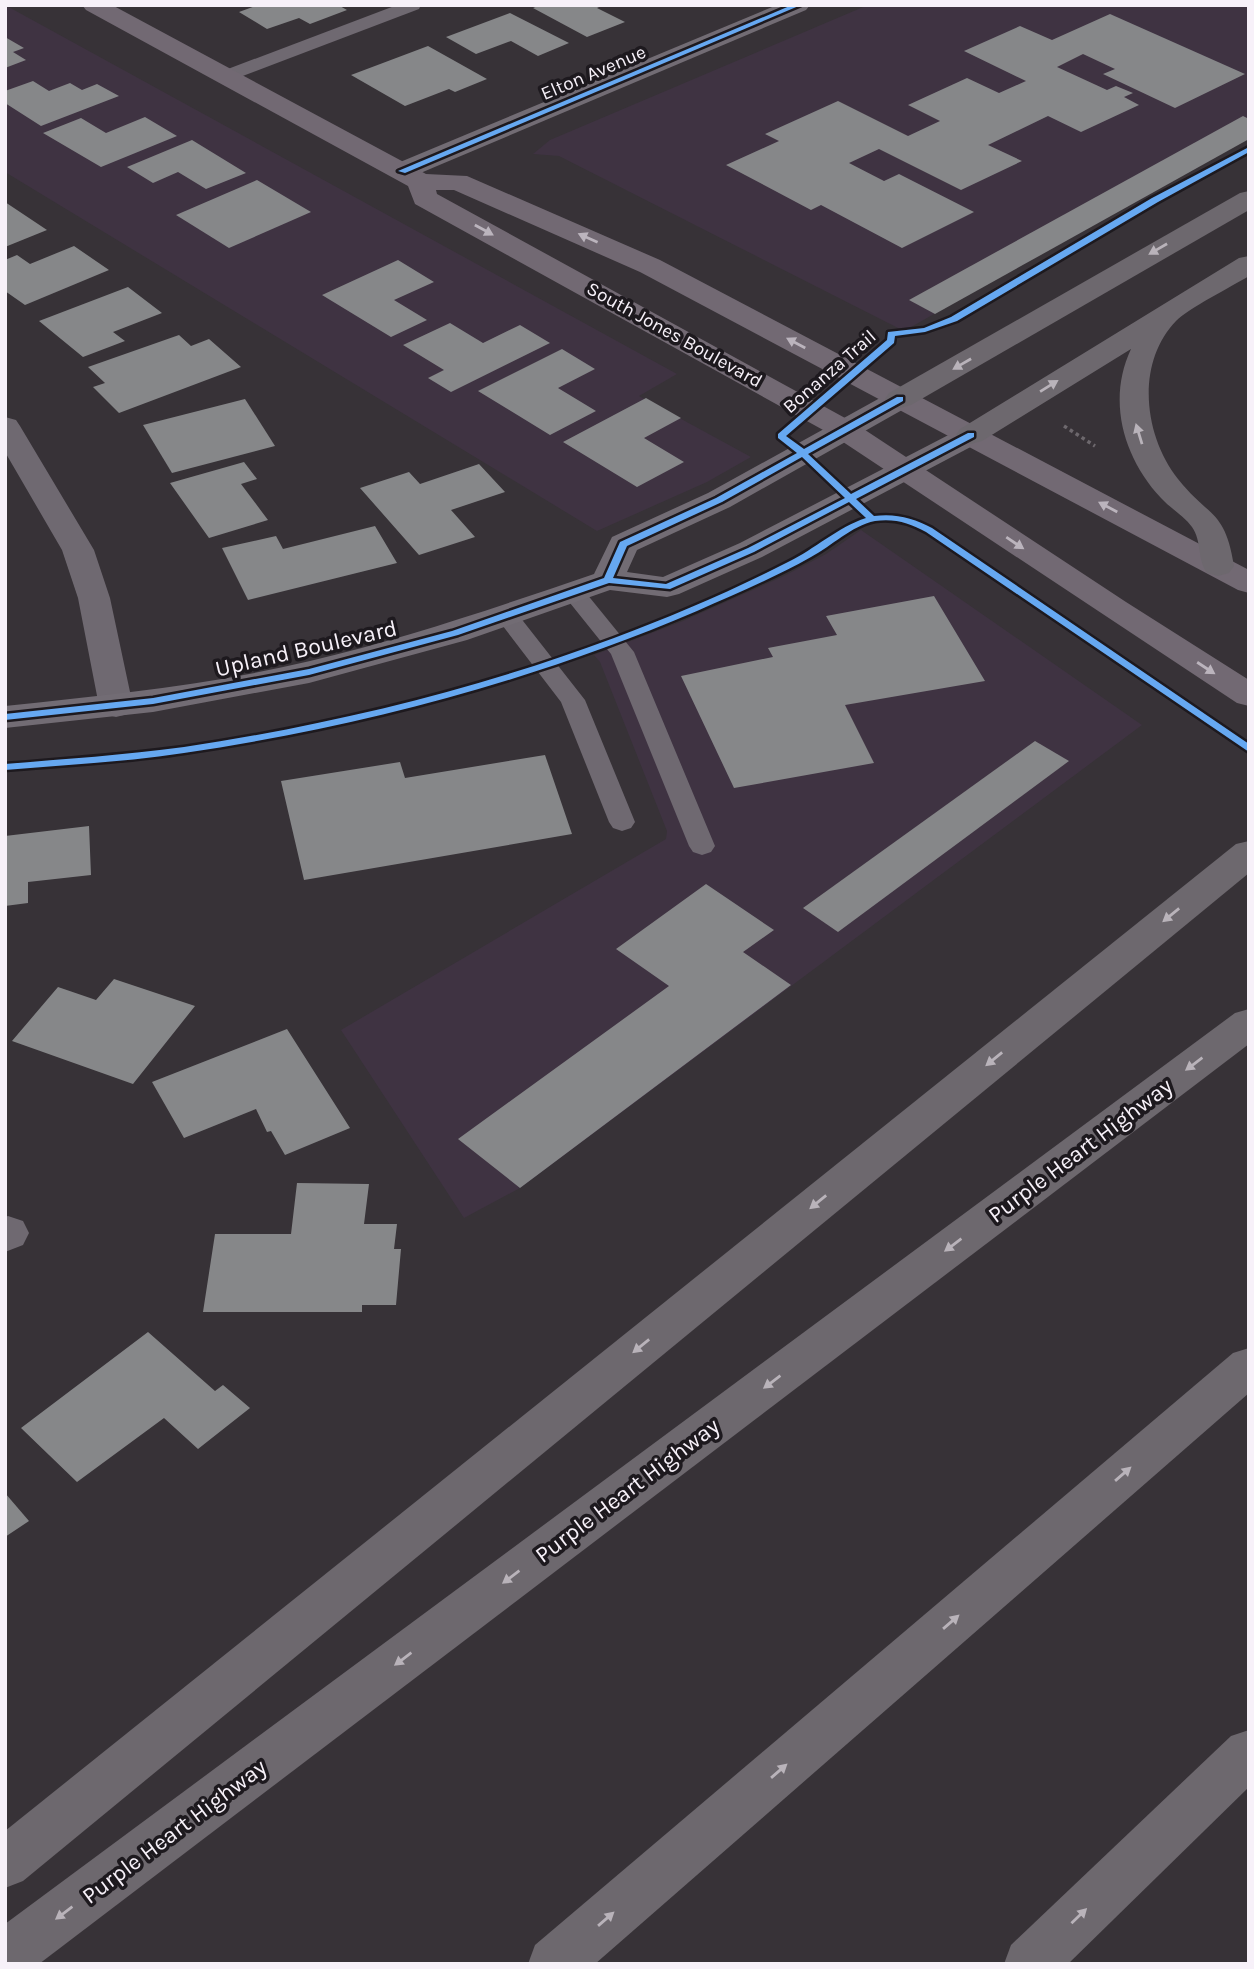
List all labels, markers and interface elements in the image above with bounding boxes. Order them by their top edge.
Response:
street label: Elton Avenue [538,41,649,105]
one-way arrow [475,224,494,236]
one-way arrow [578,232,598,244]
one-way arrow [1149,243,1168,255]
street label: South Jones Boulevard [583,277,766,392]
street label: Bonanza Trail [779,325,881,418]
one-way arrow [787,337,806,349]
one-way arrow [952,358,971,370]
one-way arrow [1040,379,1059,392]
one-way arrow [1133,423,1143,444]
one-way arrow [1098,502,1118,513]
one-way arrow [1005,537,1025,550]
street label: Upland Boulevard [213,614,400,683]
one-way arrow [1196,662,1216,675]
one-way arrow [1162,907,1179,922]
one-way arrow [986,1051,1004,1066]
one-way arrow [1185,1057,1203,1071]
street label: Purple Heart Highway [983,1072,1178,1228]
one-way arrow [809,1194,826,1209]
one-way arrow [944,1238,963,1252]
one-way arrow [633,1338,651,1353]
one-way arrow [763,1374,781,1389]
street label: Purple Heart Highway [530,1412,725,1568]
one-way arrow [1115,1467,1132,1482]
one-way arrow [503,1570,521,1585]
one-way arrow [942,1614,960,1630]
one-way arrow [394,1651,412,1665]
street label: Purple Heart Highway [77,1753,272,1909]
one-way arrow [770,1764,787,1779]
one-way arrow [55,1905,73,1919]
one-way arrow [1070,1909,1087,1925]
one-way arrow [597,1911,615,1927]

